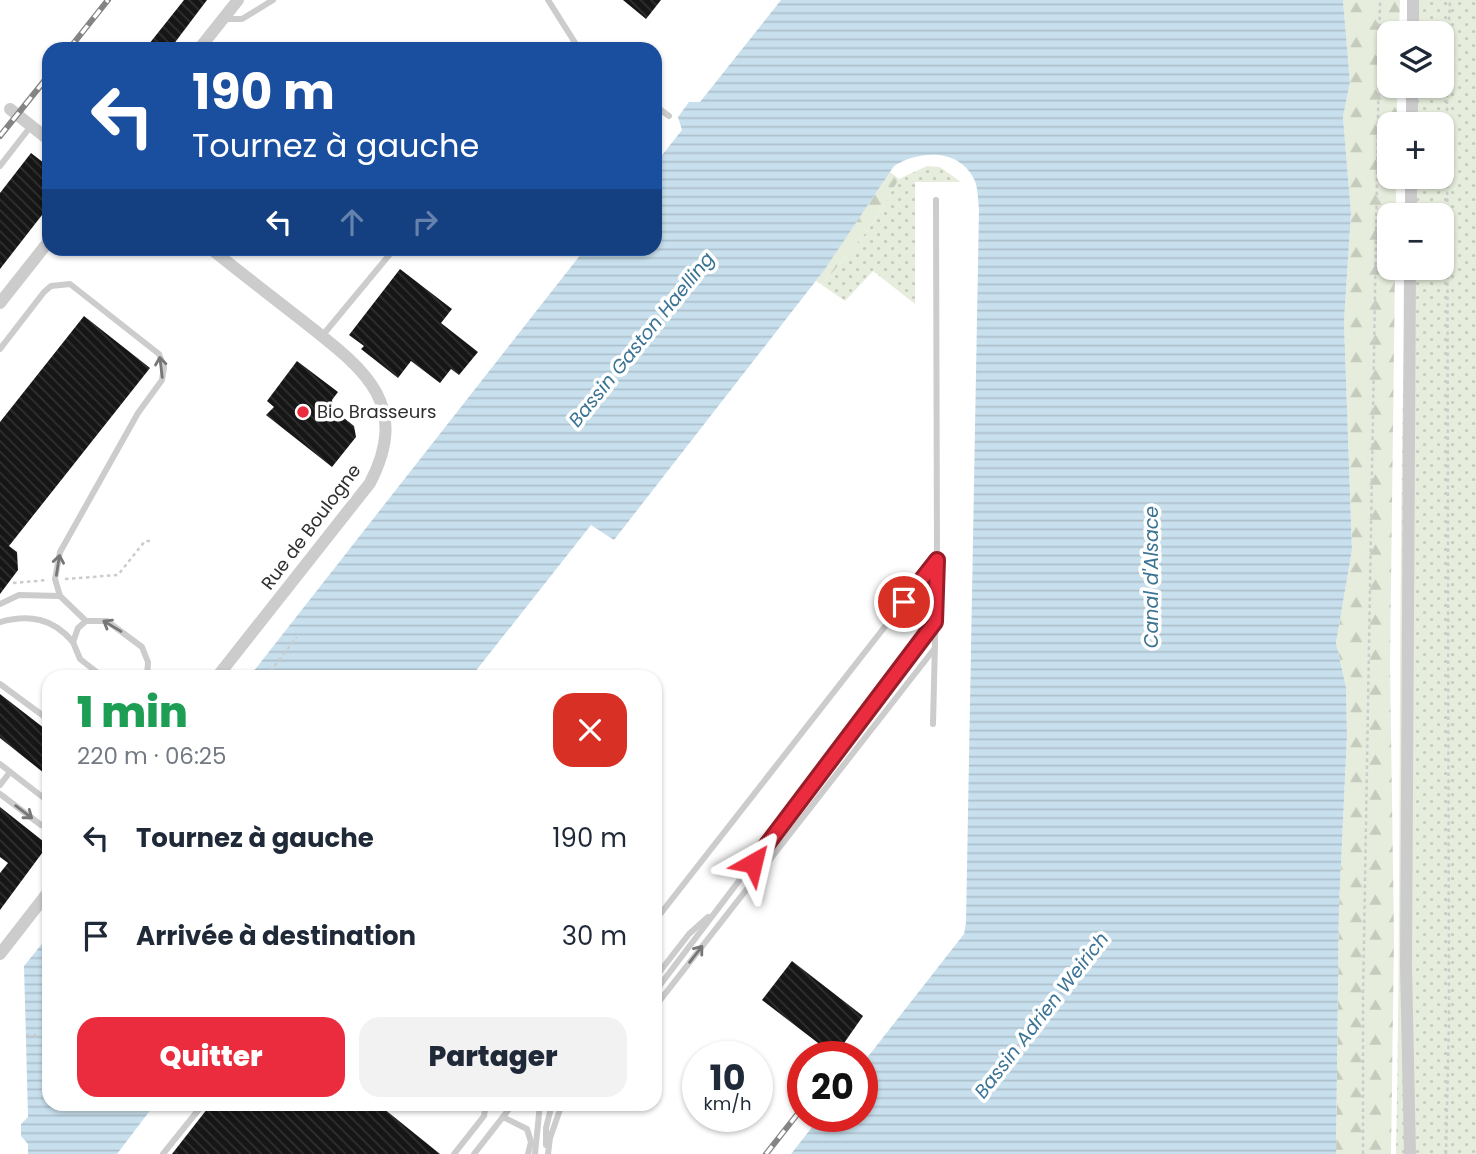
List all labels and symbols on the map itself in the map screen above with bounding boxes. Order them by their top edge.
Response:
water label: Bassin Gaston Haelling [562,246,721,433]
one-way arrow [155,356,168,378]
place label: Bio Brasseurs [317,399,436,424]
marker: Bio Brasseurs [295,404,311,420]
street label: Rue de Boulogne [255,459,366,595]
water label: Canal d'Alsace [1138,506,1165,648]
one-way arrow [52,554,65,577]
pin [874,572,934,632]
one-way arrow [102,619,122,633]
one-way arrow [14,805,33,819]
position arrow [716,826,790,900]
water label: Bassin Adrien Weirich [968,927,1115,1104]
one-way arrow [689,945,704,964]
speed limit sign: 20 [787,1041,878,1132]

